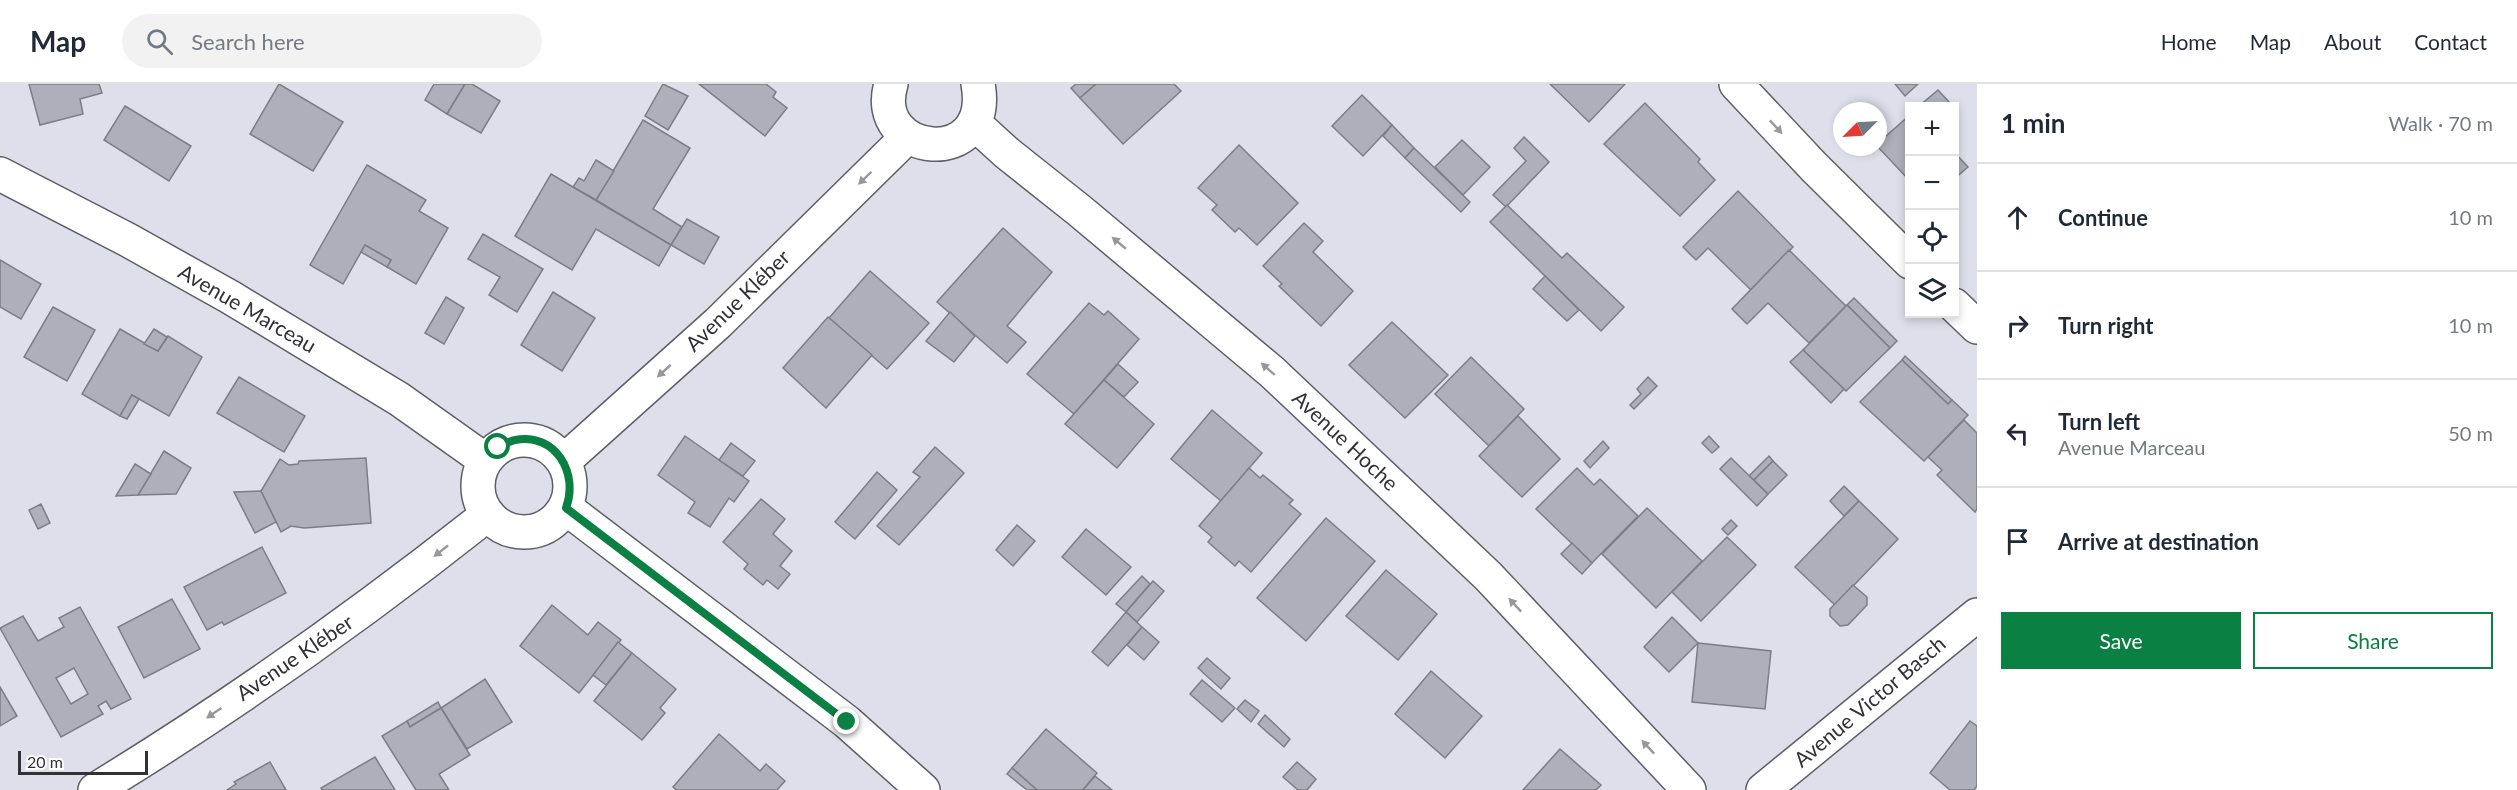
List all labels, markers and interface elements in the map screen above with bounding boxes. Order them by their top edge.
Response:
search box [122,14,542,68]
text: Map [30,24,86,58]
icon: search [143,25,176,58]
text: Search here [191,28,305,55]
text: Home [2161,29,2217,54]
text: Map [2250,29,2291,54]
text: About [2324,29,2381,54]
text: Contact [2414,29,2487,54]
north arrow [1833,102,1887,156]
map controls [1905,102,1959,318]
button: + [1905,102,1959,156]
text: 1 min [2001,107,2065,139]
text: Walk · 70 m [2388,111,2493,135]
one-way arrow [1769,119,1782,134]
button: − [1905,156,1959,210]
one-way arrow [859,171,873,185]
icon: ahead [2001,201,2034,234]
text: Continue [2058,204,2148,231]
text: 10 m [2448,205,2493,229]
button: locate [1905,210,1959,264]
one-way arrow [1112,237,1127,250]
street label: Avenue Kléber [680,244,795,356]
street label: Avenue Marceau [174,258,321,357]
button: layers [1905,264,1959,318]
icon: right [2001,309,2034,342]
text: Turn right [2058,312,2153,339]
text: 10 m [2448,313,2493,337]
one-way arrow [1261,363,1276,376]
one-way arrow [656,364,671,378]
street label: Avenue Hoche [1288,385,1404,495]
text: Turn left [2058,408,2140,435]
icon: left [2001,417,2034,450]
text: 50 m [2448,421,2493,445]
route start [484,433,510,459]
text: Avenue Marceau [2058,435,2205,459]
icon: arrive [2001,525,2034,558]
text: Arrive at destination [2058,528,2259,555]
one-way arrow [434,545,449,557]
one-way arrow [1508,598,1522,613]
street label: Avenue Kléber [231,608,358,705]
button: Save [2001,612,2241,669]
button: Share [2253,612,2493,669]
street label: Avenue Victor Basch [1788,630,1950,772]
one-way arrow [207,707,223,719]
route end [833,708,859,734]
one-way arrow [1642,741,1656,755]
scale bar [18,748,148,776]
text: 20 m [27,752,63,771]

